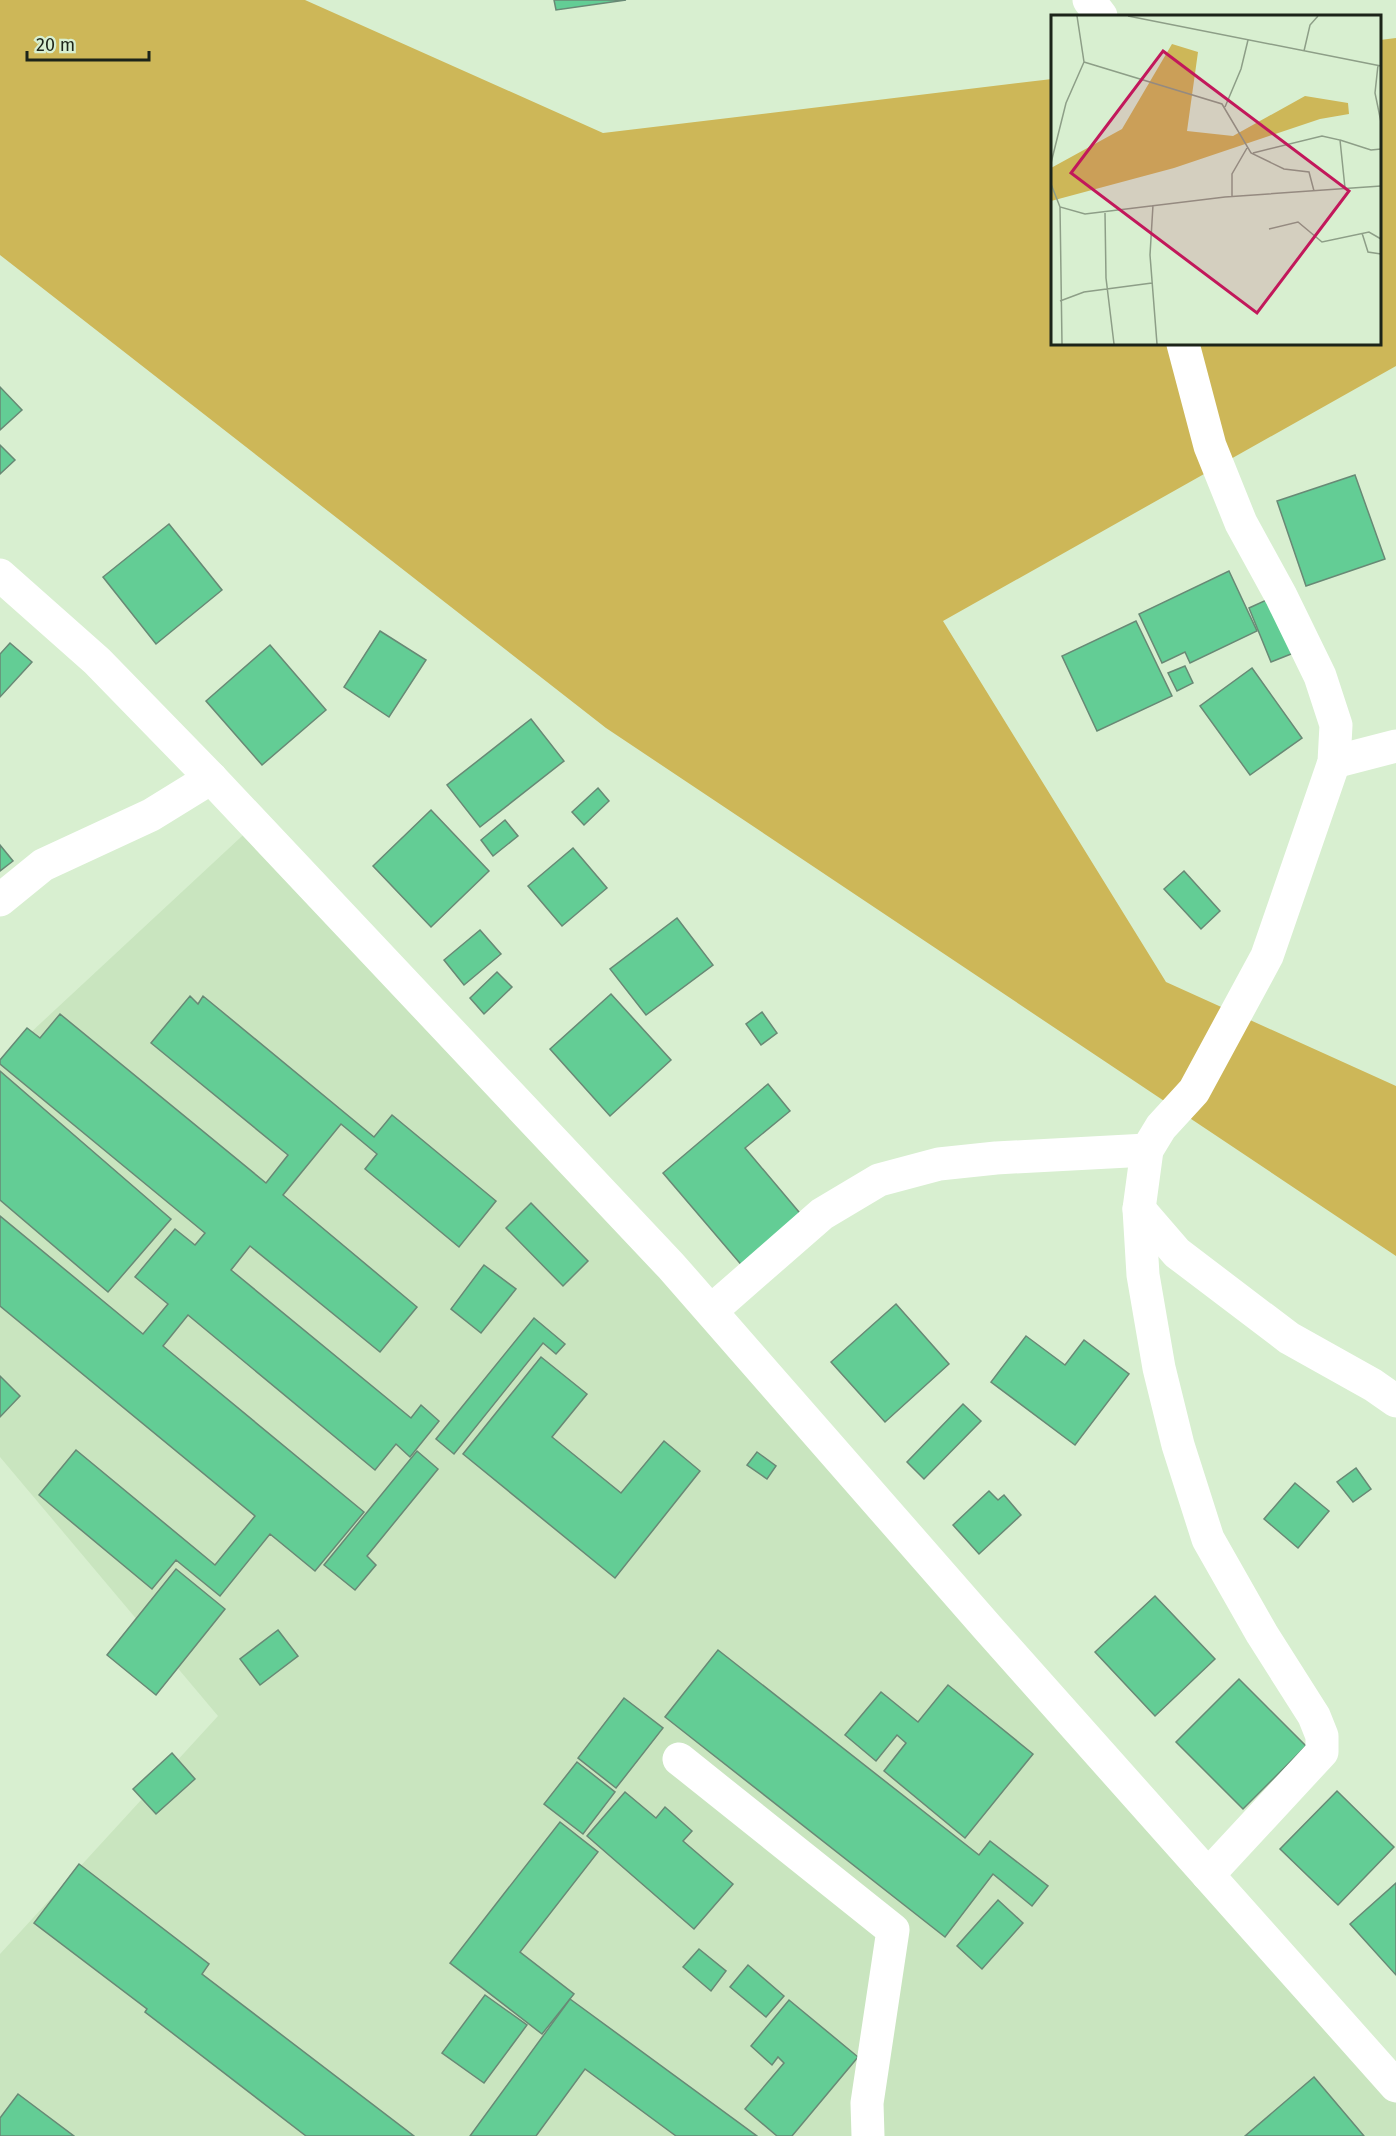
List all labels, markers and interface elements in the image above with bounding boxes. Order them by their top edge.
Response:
inset map [1051,15,1381,345]
scale bar [27,24,148,62]
text: 20 m [36,34,75,56]

